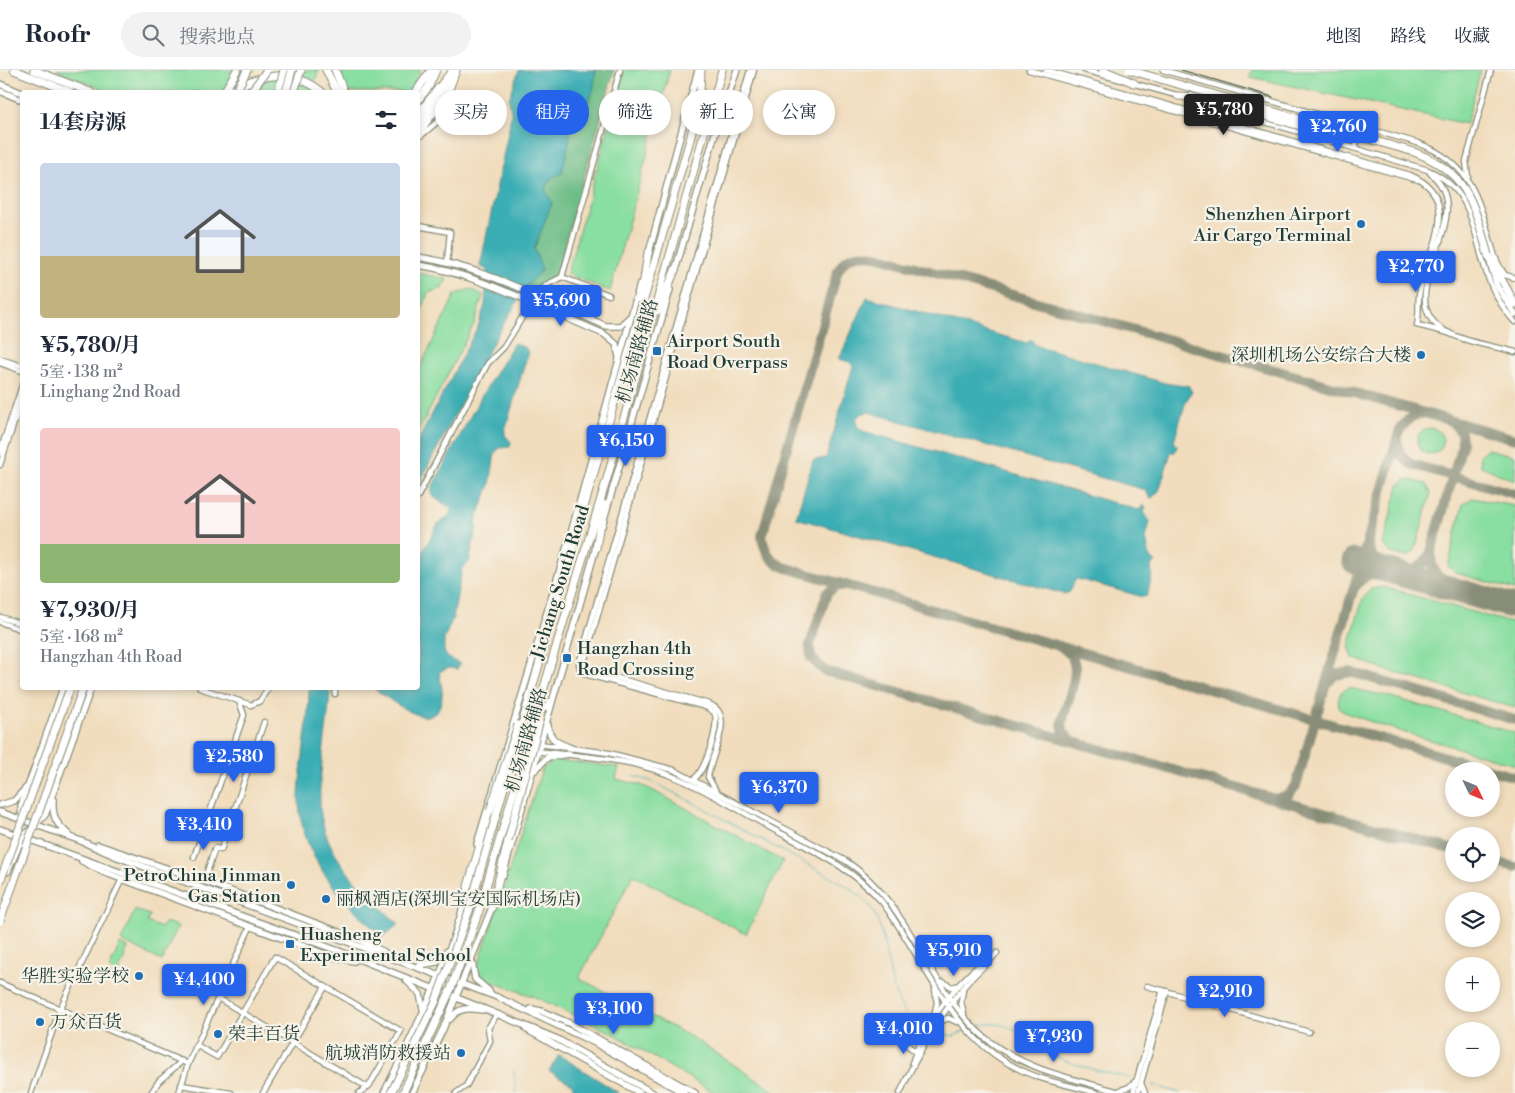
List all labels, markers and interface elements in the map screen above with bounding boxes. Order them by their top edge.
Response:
search box [121,12,471,57]
text: Roofr [25,20,91,50]
icon: search [139,21,167,49]
text: 搜索地点 [179,25,255,49]
text: 地图 [1326,25,1362,48]
text: 路线 [1390,25,1426,48]
text: 收藏 [1454,25,1490,48]
chip: 买房 [435,90,507,135]
chip: 租房 [517,90,589,135]
chip: 筛选 [599,90,671,135]
chip: 新上 [681,90,753,135]
chip: 公寓 [763,90,835,135]
pin: ¥5,780 [1183,93,1265,136]
text: ¥5,780 [1195,100,1253,120]
icon: filters [372,106,400,134]
text: 14套房源 [40,110,126,136]
pin: ¥2,760 [1297,111,1379,153]
text: ¥2,760 [1309,117,1367,137]
icon: home [175,196,265,286]
place label: Shenzhen Airport Air Cargo Terminal [1193,203,1352,247]
marker: Shenzhen Airport Air Cargo Terminal [1355,218,1367,230]
pin: ¥2,770 [1375,250,1457,293]
text: ¥2,770 [1388,257,1445,277]
pin: ¥5,690 [520,284,602,327]
text: ¥5,690 [532,291,590,311]
street label: 机场南路辅路 [612,296,663,406]
place label: Airport South Road Overpass [666,330,788,374]
text: ¥5,780/月 [40,333,141,359]
place label: 深圳机场公安综合大楼 [1231,344,1411,367]
marker: Airport South Road Overpass [651,345,663,357]
marker: 深圳机场公安综合大楼 [1415,349,1427,361]
text: 5室 · 138 m² [40,362,123,382]
text: Linghang 2nd Road [40,382,181,402]
pin: ¥6,150 [585,424,667,467]
text: ¥6,150 [598,431,654,451]
icon: home [175,461,265,551]
street label: Jichang South Road [526,501,595,663]
text: ¥7,930/月 [40,598,140,624]
text: 5室 · 168 m² [40,627,123,647]
place label: Hangzhan 4th Road Crossing [577,637,695,681]
text: Hangzhan 4th Road [40,647,182,667]
marker: Hangzhan 4th Road Crossing [561,652,573,664]
street label: 机场南路辅路 [501,685,552,795]
pin: ¥2,580 [193,740,275,783]
text: ¥2,580 [205,747,263,767]
north arrow [1445,762,1500,818]
map controls [1445,762,1500,1077]
pin: ¥6,370 [738,772,820,814]
text: ¥6,370 [750,778,808,798]
pin: ¥3,410 [163,808,245,851]
text: ¥3,410 [176,815,232,835]
button: locate [1445,827,1500,882]
place label: PetroChina Jinman Gas Station [124,864,281,908]
marker: PetroChina Jinman Gas Station [285,879,297,891]
place label: 丽枫酒店(深圳宝安国际机场店) [336,888,581,911]
button: layers [1445,892,1500,947]
marker: 丽枫酒店(深圳宝安国际机场店) [320,893,332,905]
place label: Huasheng Experimental School [300,923,472,967]
pin: ¥5,910 [913,934,995,977]
marker: Huasheng Experimental School [284,938,296,950]
text: ¥5,910 [926,941,982,961]
button: + [1445,957,1500,1012]
pin: ¥4,400 [163,964,245,1006]
place label: 华胜实验学校 [21,965,129,988]
marker: 华胜实验学校 [133,970,145,982]
text: ¥4,400 [173,970,235,990]
pin: ¥2,910 [1184,976,1266,1018]
text: ¥2,910 [1197,982,1253,1002]
pin: ¥3,100 [573,992,655,1035]
text: ¥3,100 [585,999,643,1019]
place label: 万众百货 [50,1011,122,1034]
pin: ¥4,010 [863,1012,945,1055]
marker: 万众百货 [34,1016,46,1028]
text: ¥4,010 [875,1019,933,1039]
pin: ¥7,930 [1013,1020,1095,1063]
button: − [1445,1022,1500,1077]
place label: 荣丰百货 [228,1023,300,1046]
text: ¥7,930 [1025,1027,1083,1047]
marker: 荣丰百货 [212,1028,224,1040]
place label: 航城消防救援站 [325,1042,451,1065]
marker: 航城消防救援站 [455,1047,467,1059]

